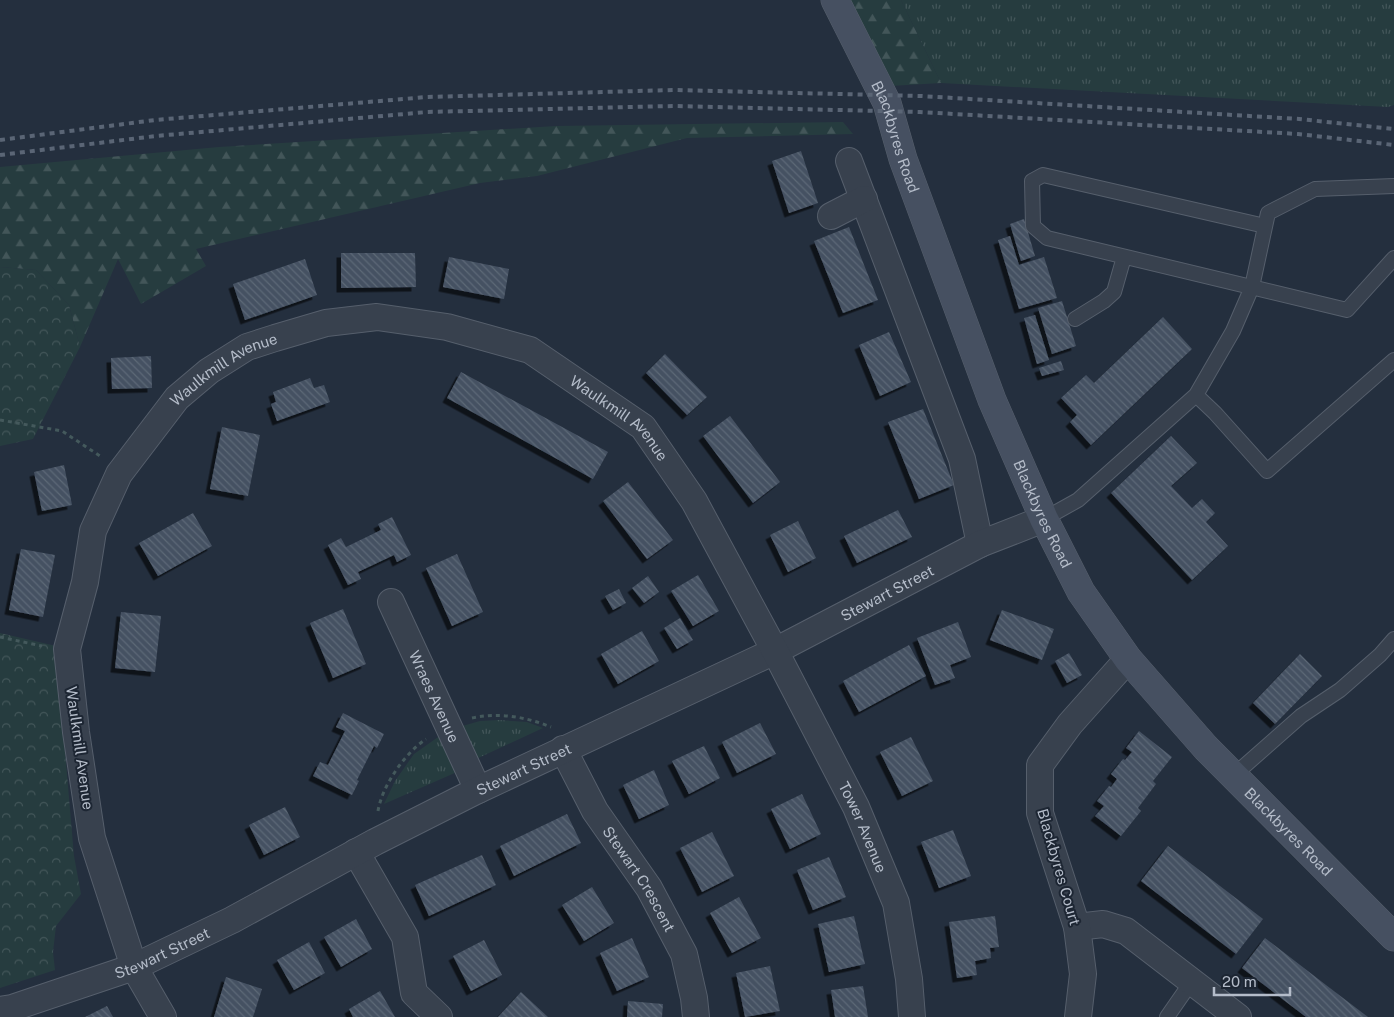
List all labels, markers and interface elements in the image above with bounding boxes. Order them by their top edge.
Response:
street label: Blackbyres Road [869,78,923,195]
street label: Waulkmill Avenue [166,329,279,409]
street label: Waulkmill Avenue [567,372,672,464]
street label: Blackbyres Road [1011,457,1076,570]
street label: Stewart Street [837,561,936,624]
street label: Wraes Avenue [406,648,463,745]
street label: Waulkmill Avenue [63,685,97,811]
street label: Stewart Street [473,739,574,798]
street label: Tower Avenue [836,779,891,875]
street label: Blackbyres Road [1242,784,1336,879]
street label: Blackbyres Court [1034,807,1084,927]
street label: Stewart Crescent [600,823,679,935]
street label: Stewart Street [112,924,212,981]
scale bar [1214,964,1290,996]
text: 20 m [1222,973,1257,990]

